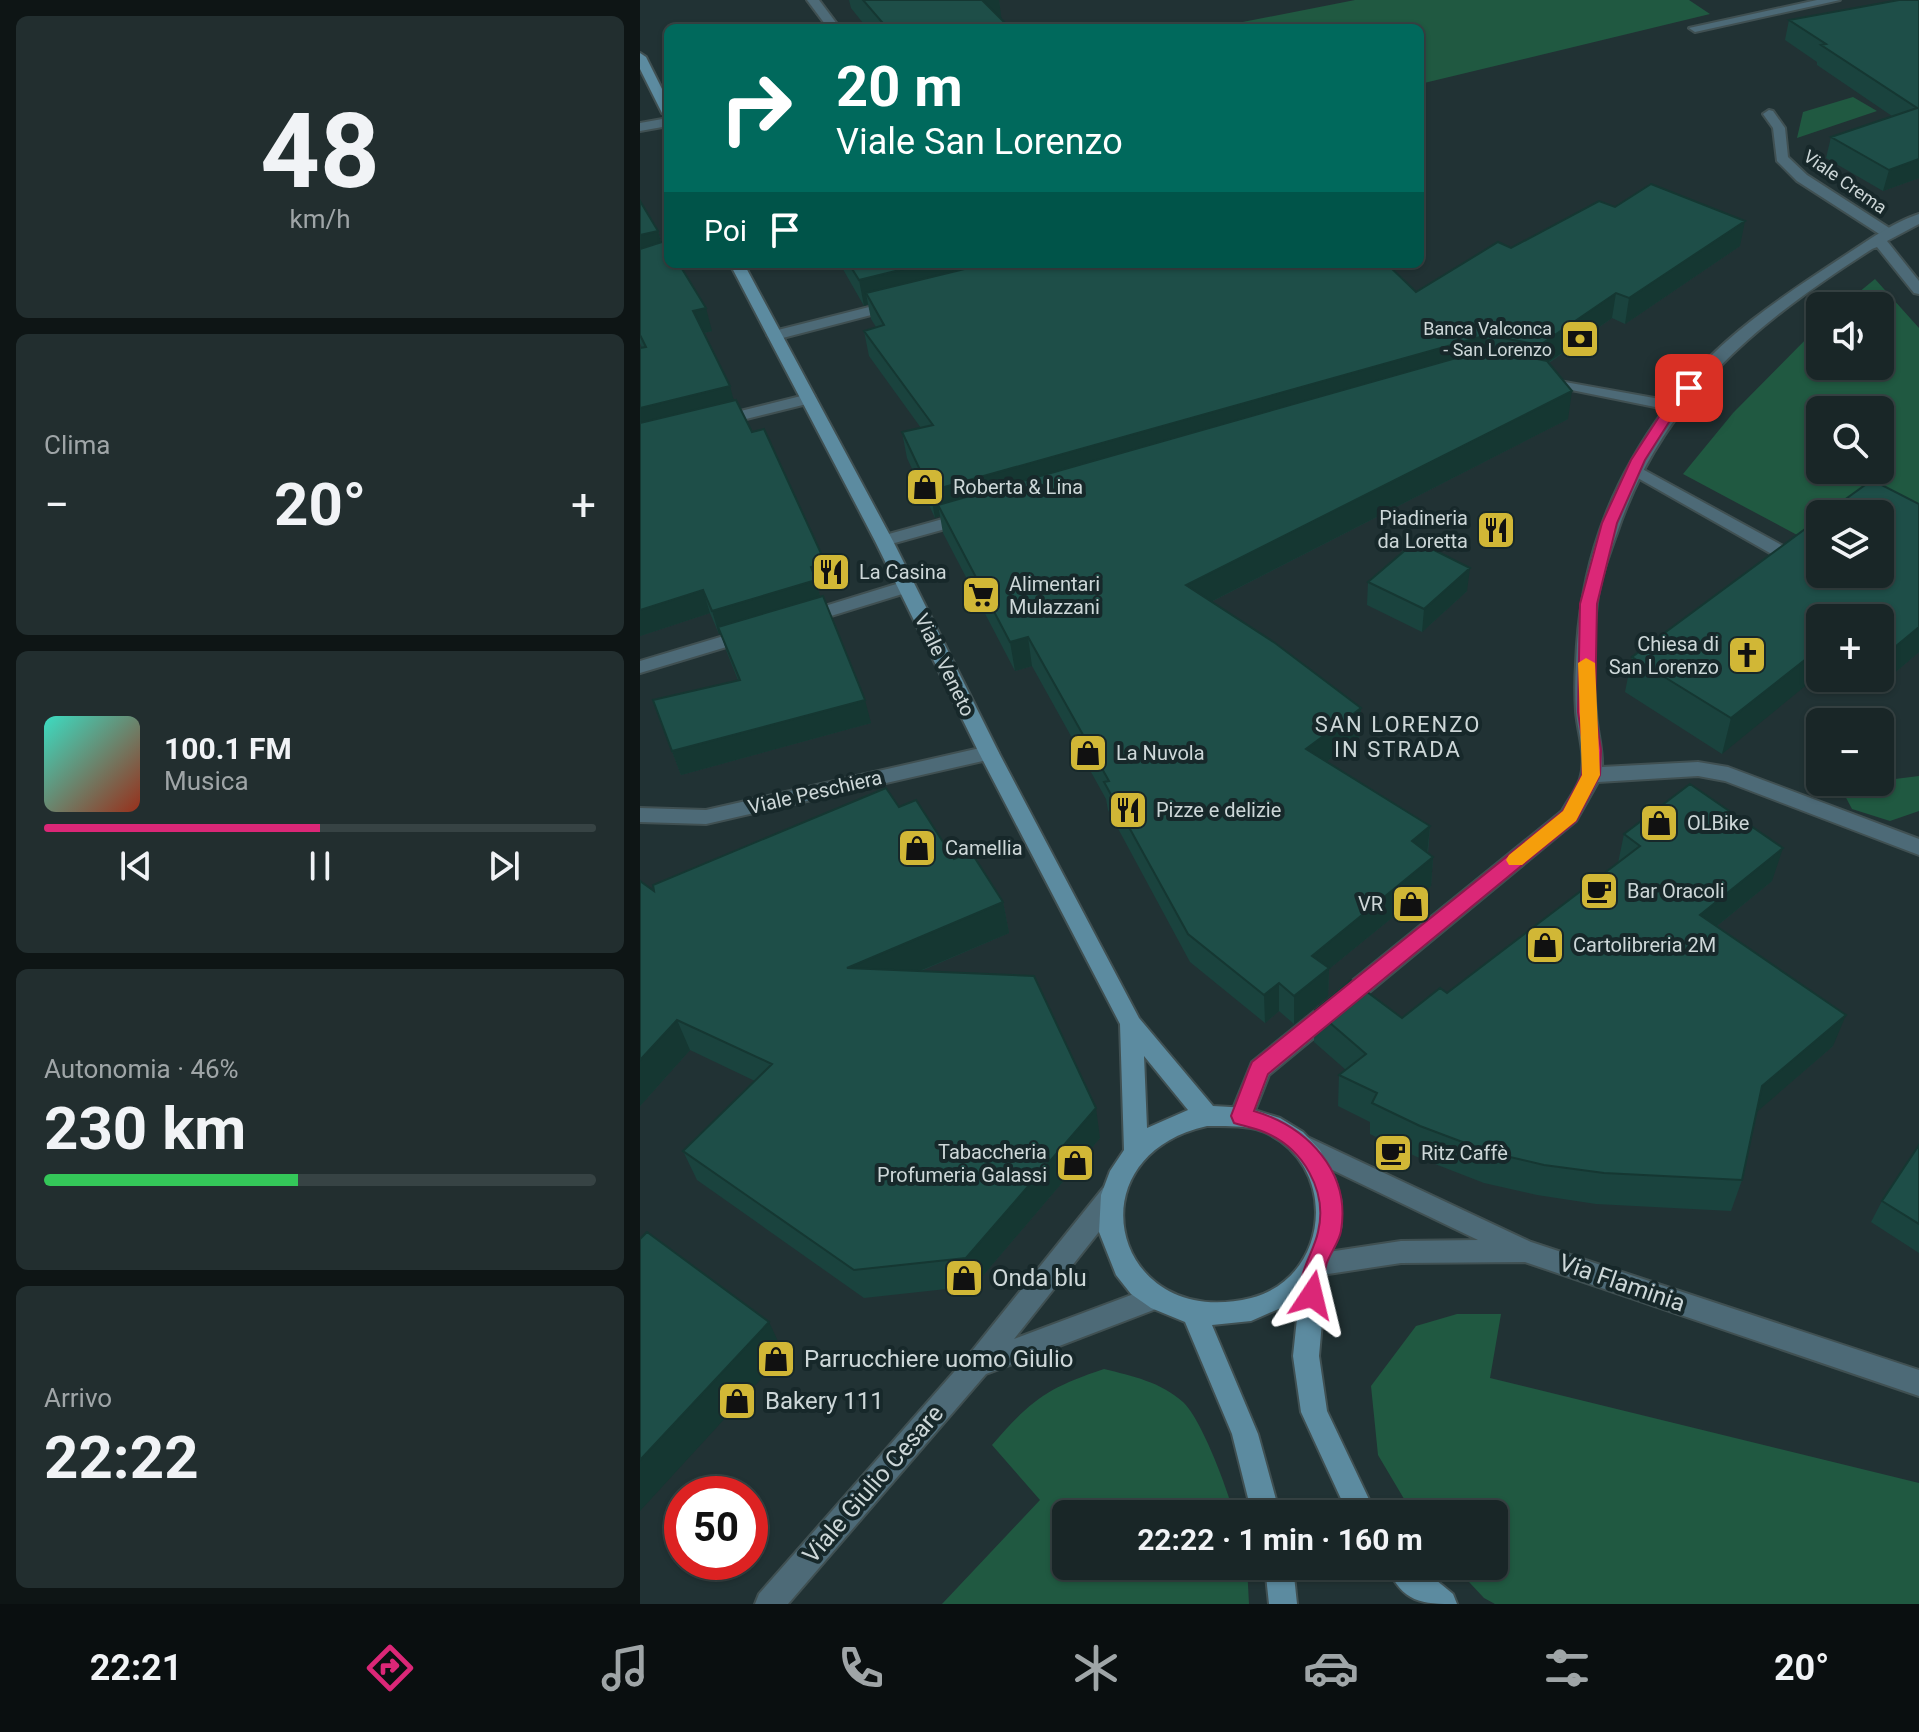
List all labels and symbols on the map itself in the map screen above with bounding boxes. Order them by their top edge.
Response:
street label: Viale Crema [1800,145,1891,218]
place label: Banca Valconca - San Lorenzo [1423,318,1552,360]
bank icon: Banca Valconca - San Lorenzo [1559,318,1601,360]
pin [1655,354,1723,422]
shop icon: Roberta & Lina [904,466,946,508]
place label: Roberta & Lina [953,475,1083,499]
place label: Piadineria da Loretta [1378,506,1468,553]
restaurant icon: Piadineria da Loretta [1475,509,1517,551]
restaurant icon: La Casina [810,551,852,593]
place label: La Casina [859,560,947,584]
place label: Alimentari Mulazzani [1009,572,1100,619]
supermarket icon: Alimentari Mulazzani [960,574,1002,616]
street label: Viale Veneto [910,610,980,720]
place label: Chiesa di San Lorenzo [1609,632,1719,679]
church icon: Chiesa di San Lorenzo [1726,634,1768,676]
district label: SAN LORENZO IN STRADA [1315,712,1481,762]
shop icon: La Nuvola [1067,732,1109,774]
place label: La Nuvola [1116,741,1205,765]
street label: Viale Peschiera [746,765,884,819]
restaurant icon: Pizze e delizie [1107,789,1149,831]
place label: Pizze e delizie [1156,798,1281,822]
shop icon: OLBike [1638,802,1680,844]
place label: OLBike [1687,811,1749,835]
shop icon: Camellia [896,827,938,869]
place label: Camellia [945,836,1023,860]
cafe icon: Bar Oracoli [1578,870,1620,912]
place label: Bar Oracoli [1627,879,1725,903]
shop icon: VR [1390,883,1432,925]
place label: VR [1358,892,1383,916]
shop icon: Cartolibreria 2M [1524,924,1566,966]
place label: Cartolibreria 2M [1573,933,1716,957]
cafe icon: Ritz Caffè [1372,1132,1414,1174]
place label: Tabaccheria Profumeria Galassi [877,1140,1047,1187]
place label: Ritz Caffè [1421,1141,1508,1165]
shop icon: Tabaccheria Profumeria Galassi [1054,1142,1096,1184]
street label: Via Flaminia [1555,1248,1689,1318]
position arrow [1270,1253,1354,1337]
shop icon: Onda blu [943,1257,985,1299]
place label: Onda blu [992,1264,1087,1292]
shop icon: Parrucchiere uomo Giulio [755,1338,797,1380]
place label: Parrucchiere uomo Giulio [804,1345,1073,1373]
shop icon: Bakery 111 [716,1380,758,1422]
place label: Bakery 111 [765,1387,884,1415]
street label: Viale Giulio Cesare [797,1399,949,1569]
speed limit sign: 50 [664,1476,768,1580]

